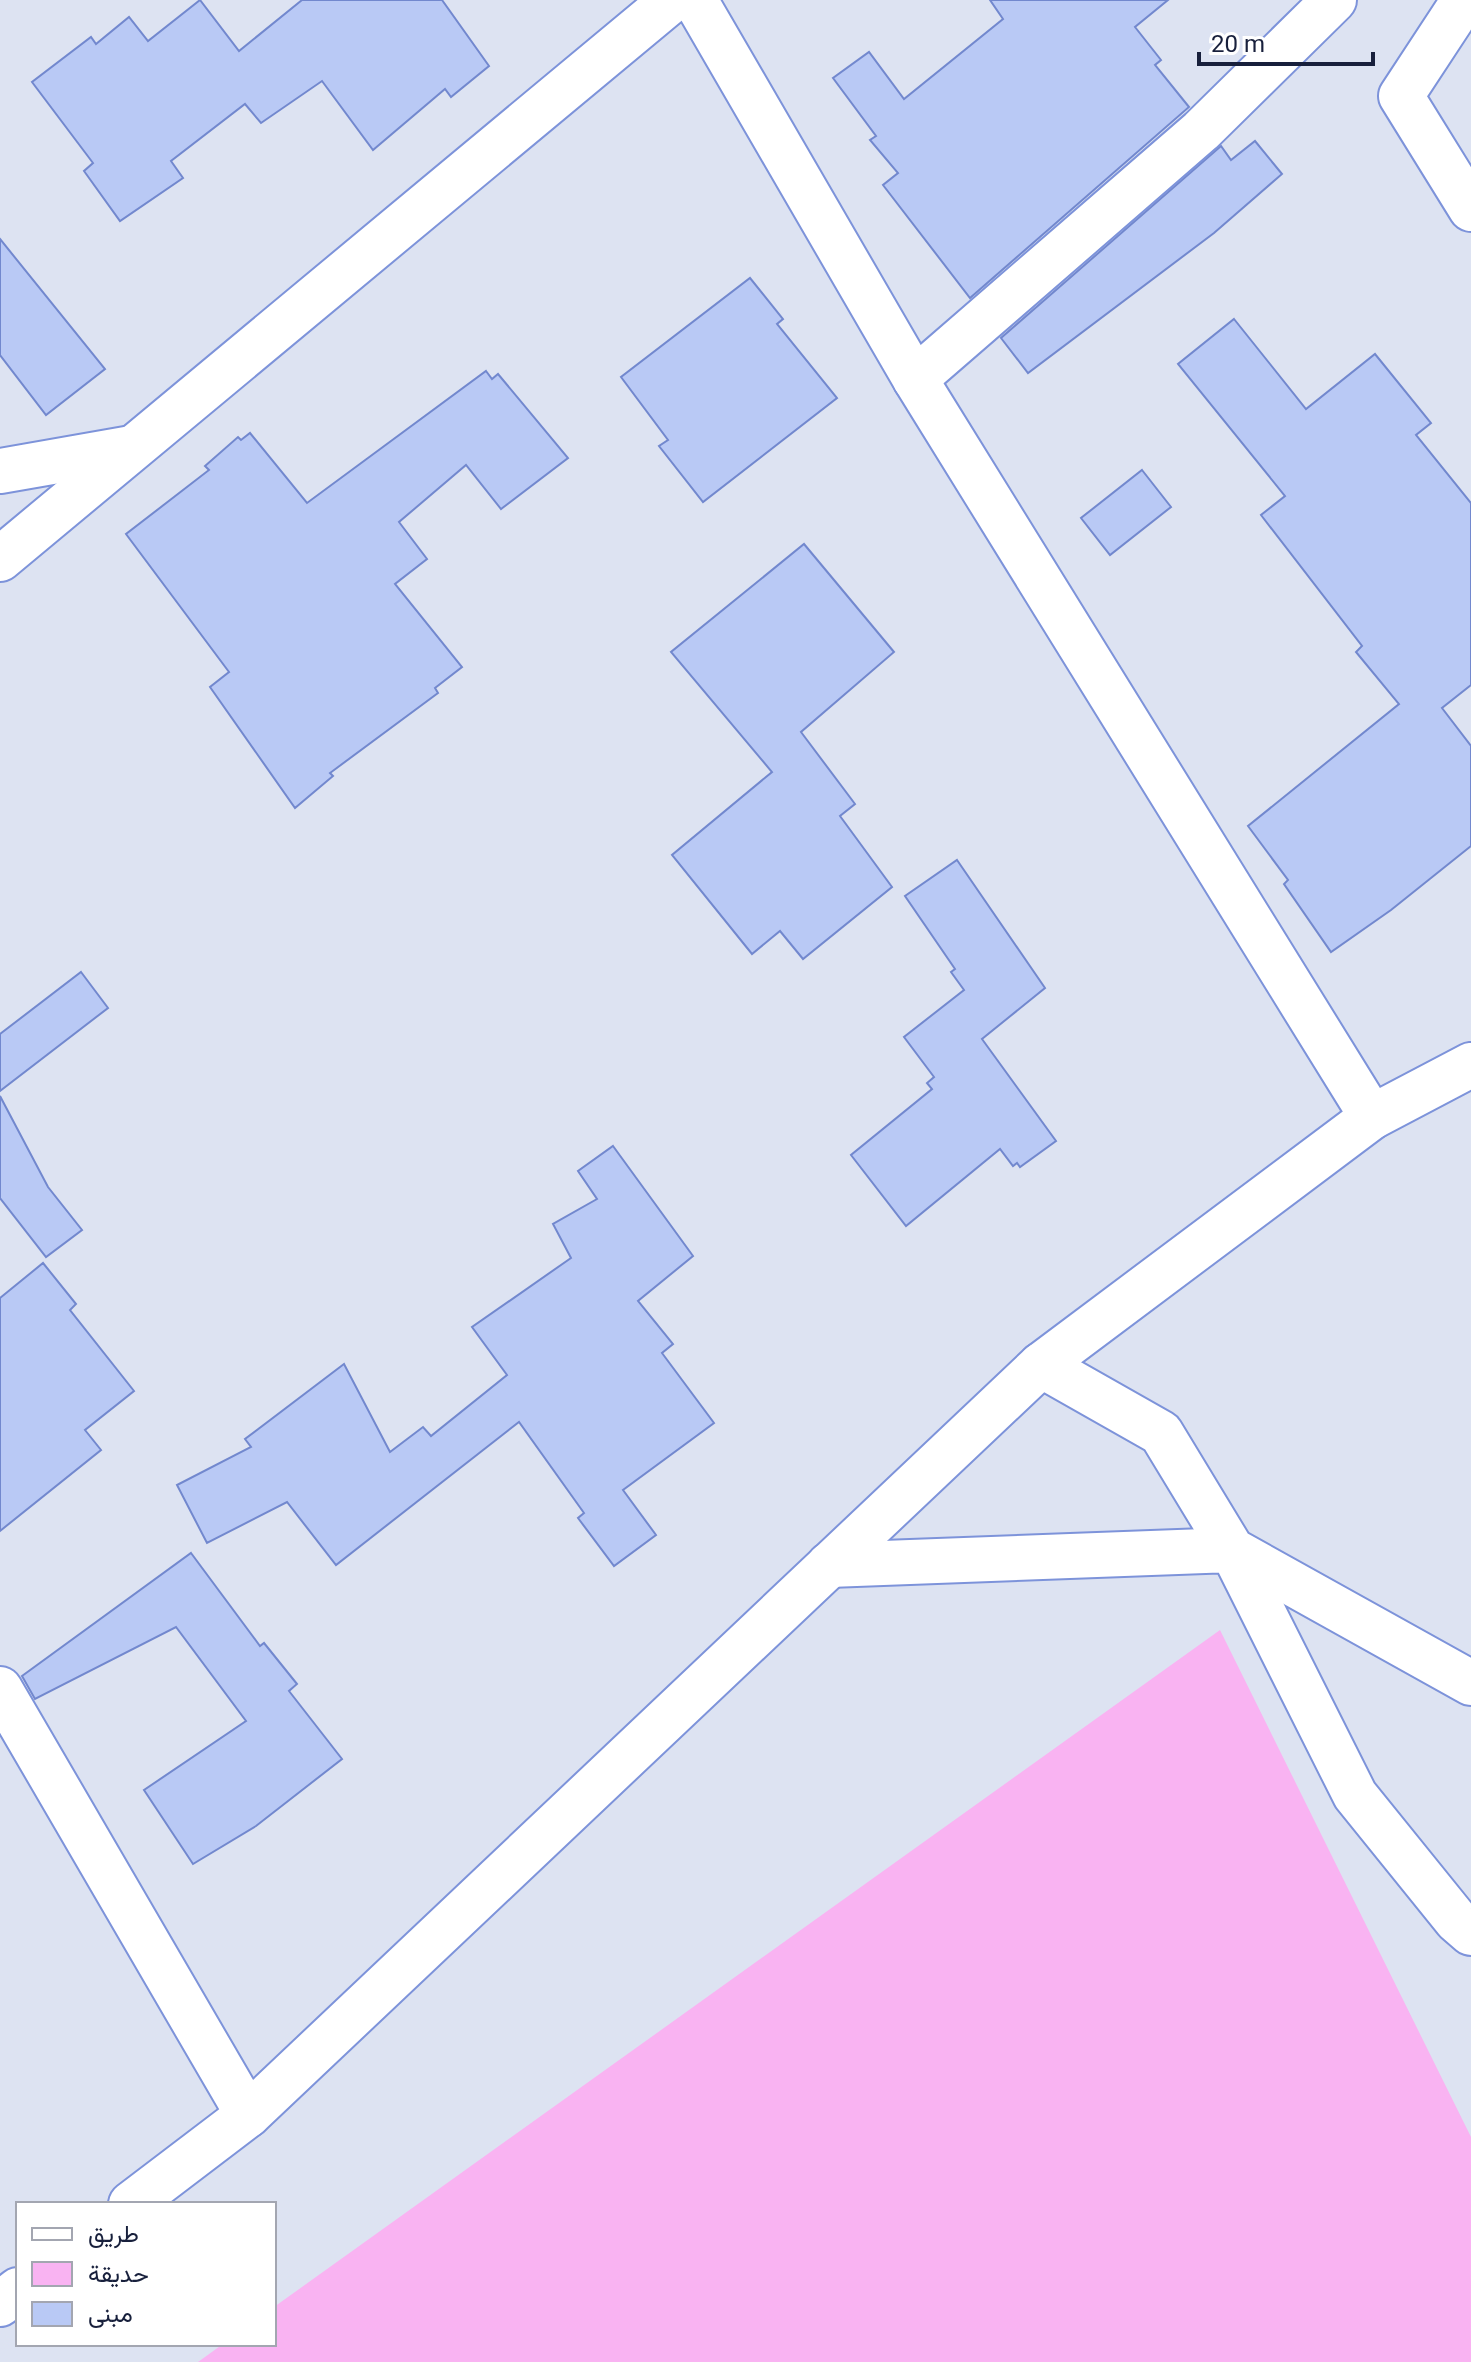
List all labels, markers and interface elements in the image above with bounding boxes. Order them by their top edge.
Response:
scale bar [1199,16,1373,66]
text: 20 m [1211,30,1265,58]
legend [16,2202,276,2346]
text: طريق [88,2220,139,2249]
text: حديقة [88,2260,149,2288]
text: مبنى [88,2300,133,2328]

